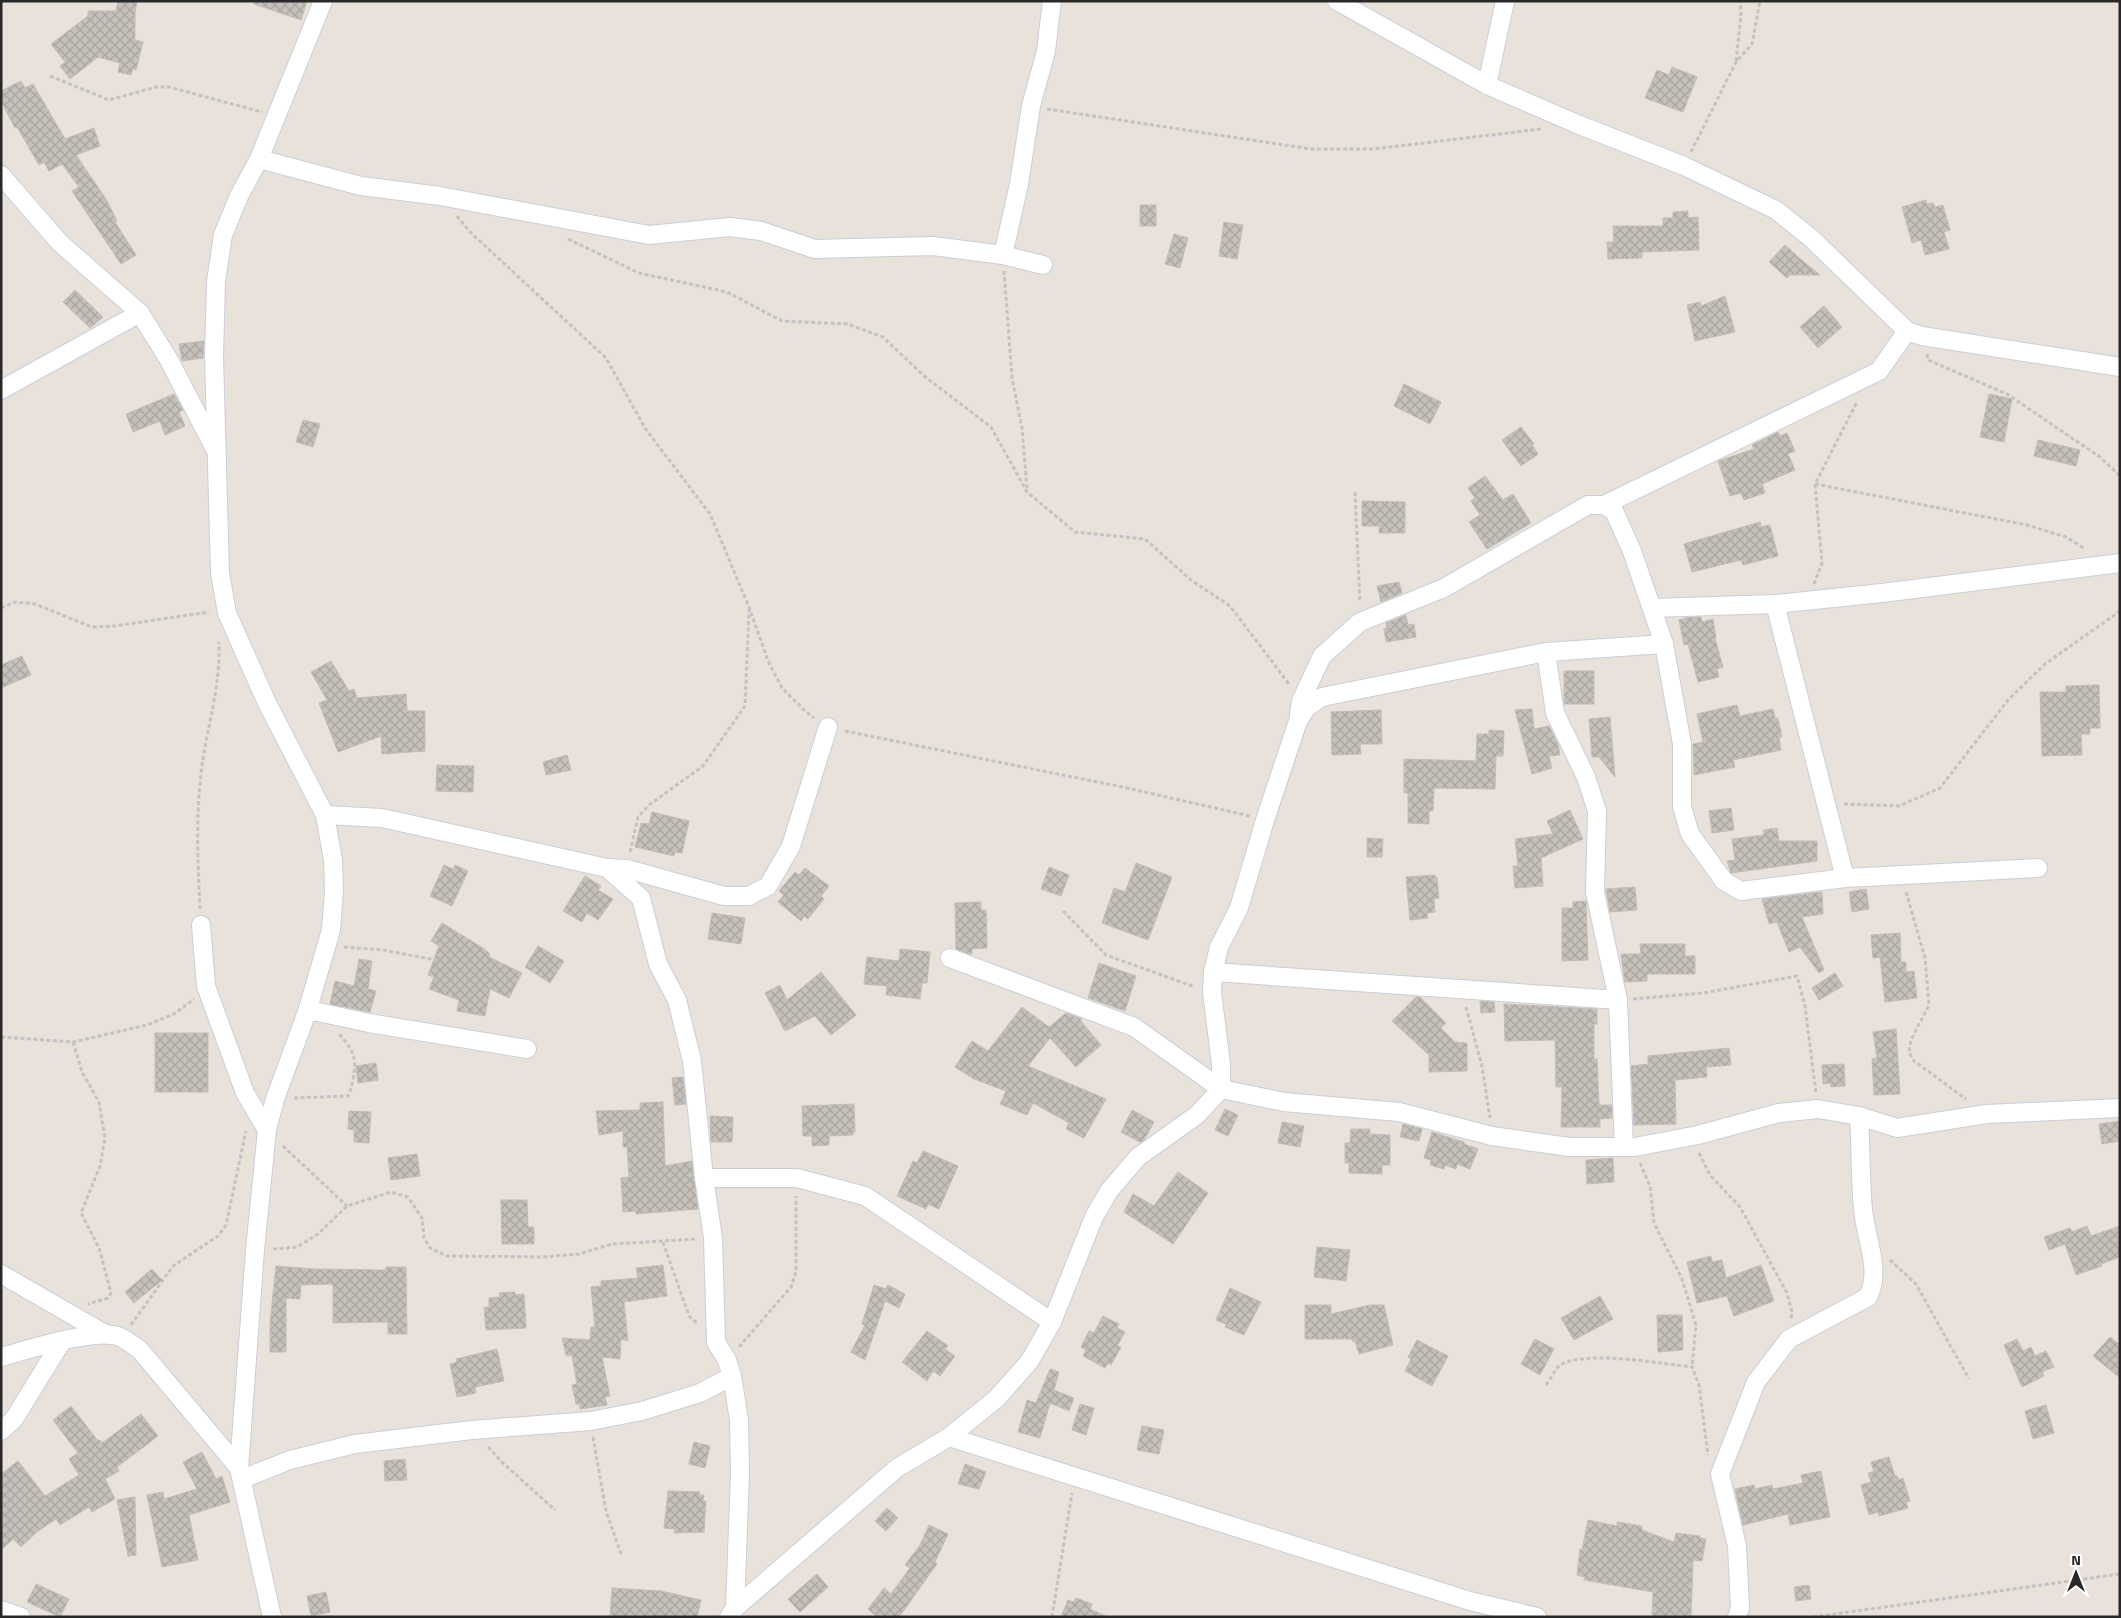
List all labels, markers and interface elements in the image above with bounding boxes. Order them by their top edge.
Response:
north arrow [2051,1548,2101,1598]
text: N [2071,1549,2081,1570]

